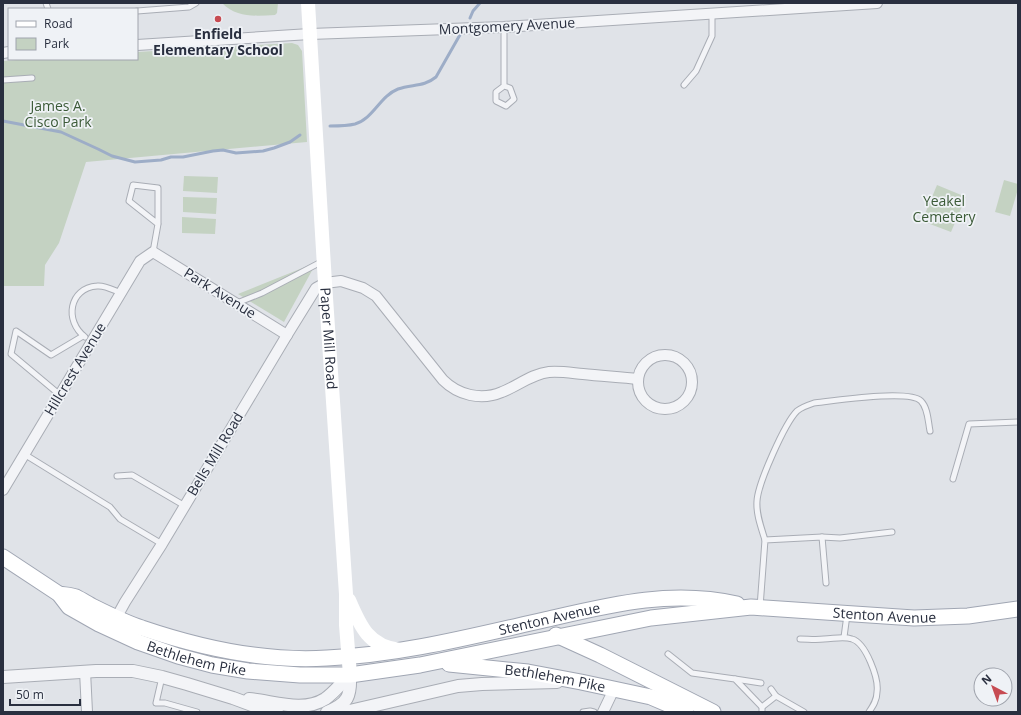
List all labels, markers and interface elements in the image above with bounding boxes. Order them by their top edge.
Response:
legend [8,8,138,60]
street label: Montgomery Avenue [438,12,576,39]
marker: Enfield Elementary School [213,14,223,24]
text: Road [44,15,73,32]
place label: Enfield Elementary School [153,24,283,59]
text: Park [44,35,70,52]
park label: James A. Cisco Park [24,96,92,131]
park label: Yeakel Cemetery [912,191,977,226]
street label: Park Avenue [181,263,260,322]
street label: Paper Mill Road [316,287,342,390]
street label: Hillcrest Avenue [39,319,110,419]
street label: Bells Mill Road [182,408,247,499]
street label: Stenton Avenue [497,598,602,639]
street label: Stenton Avenue [832,603,937,627]
street label: Bethlehem Pike [144,636,248,680]
street label: Bethlehem Pike [504,660,607,696]
north arrow [973,667,1013,707]
text: N [978,670,994,688]
scale bar [10,681,80,707]
text: 50 m [16,686,44,703]

